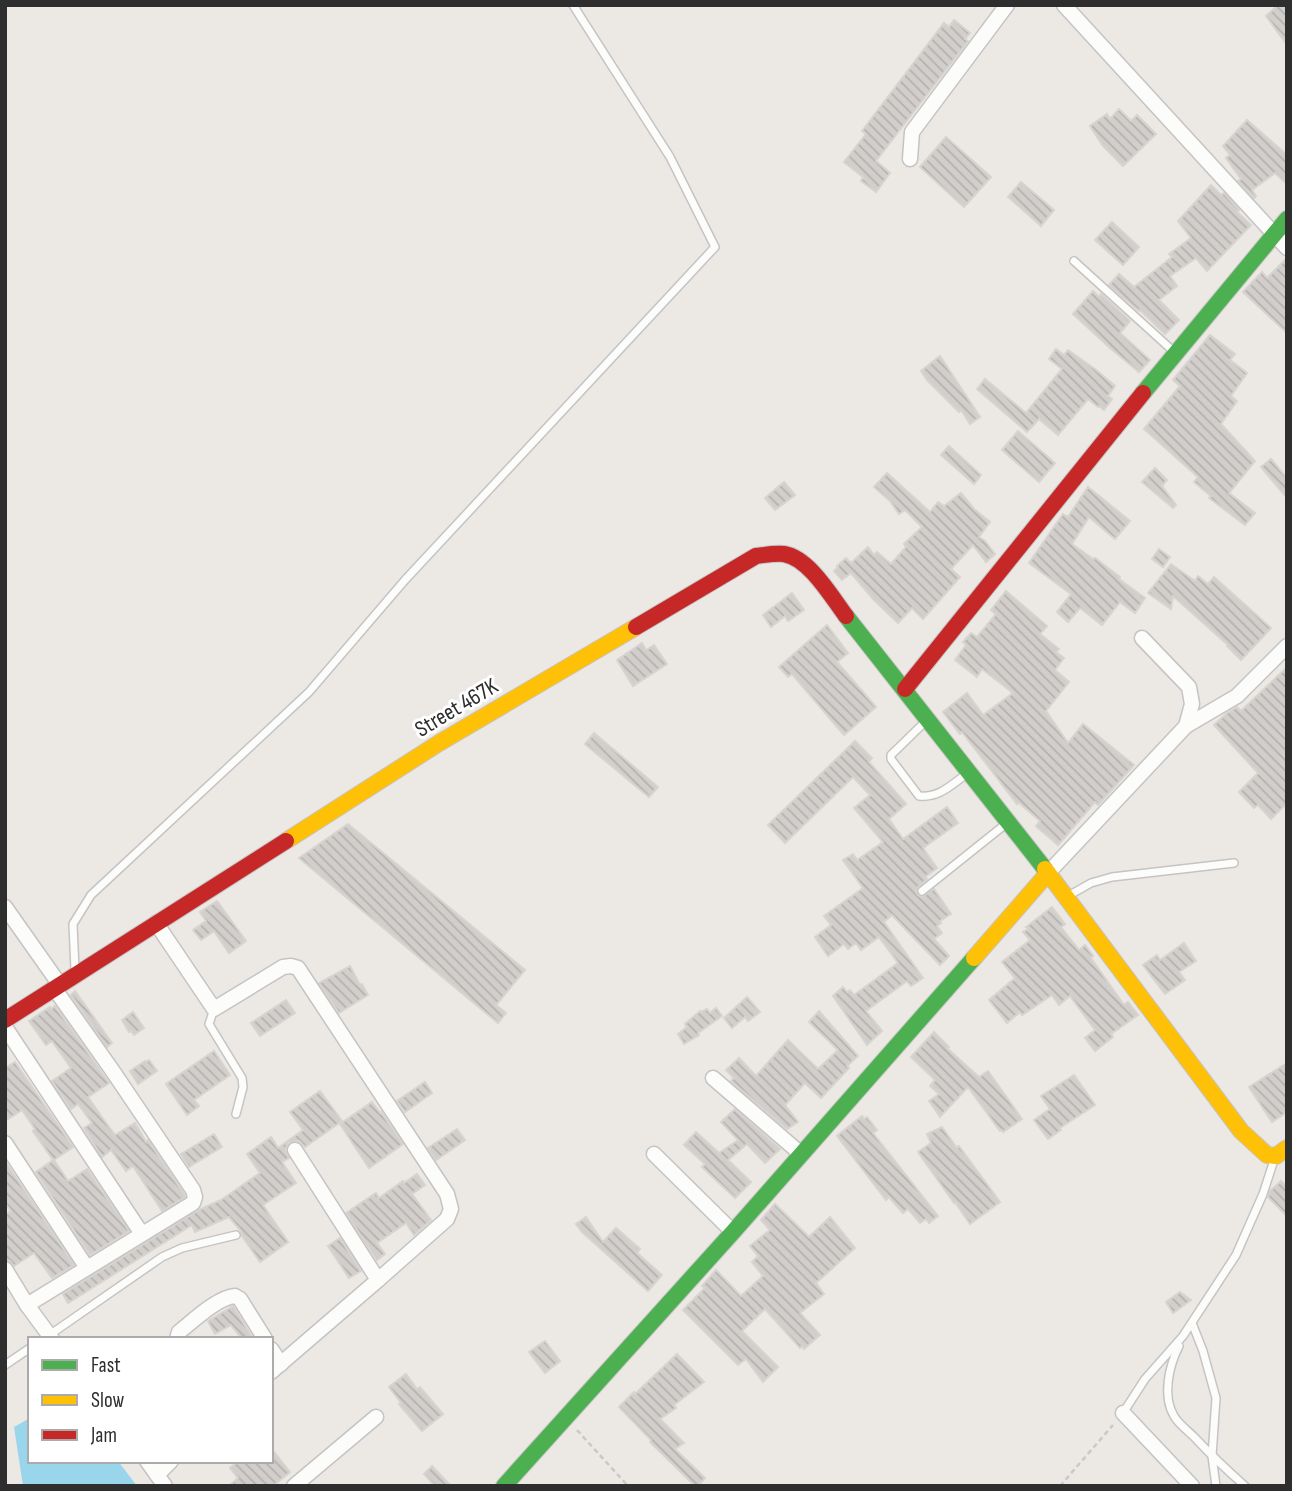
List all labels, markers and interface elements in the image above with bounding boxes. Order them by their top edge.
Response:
street label: Street 467K [410,672,503,743]
legend [28,1337,273,1463]
text: Fast [91,1353,121,1378]
text: Slow [91,1388,125,1413]
text: Jam [90,1423,117,1448]

